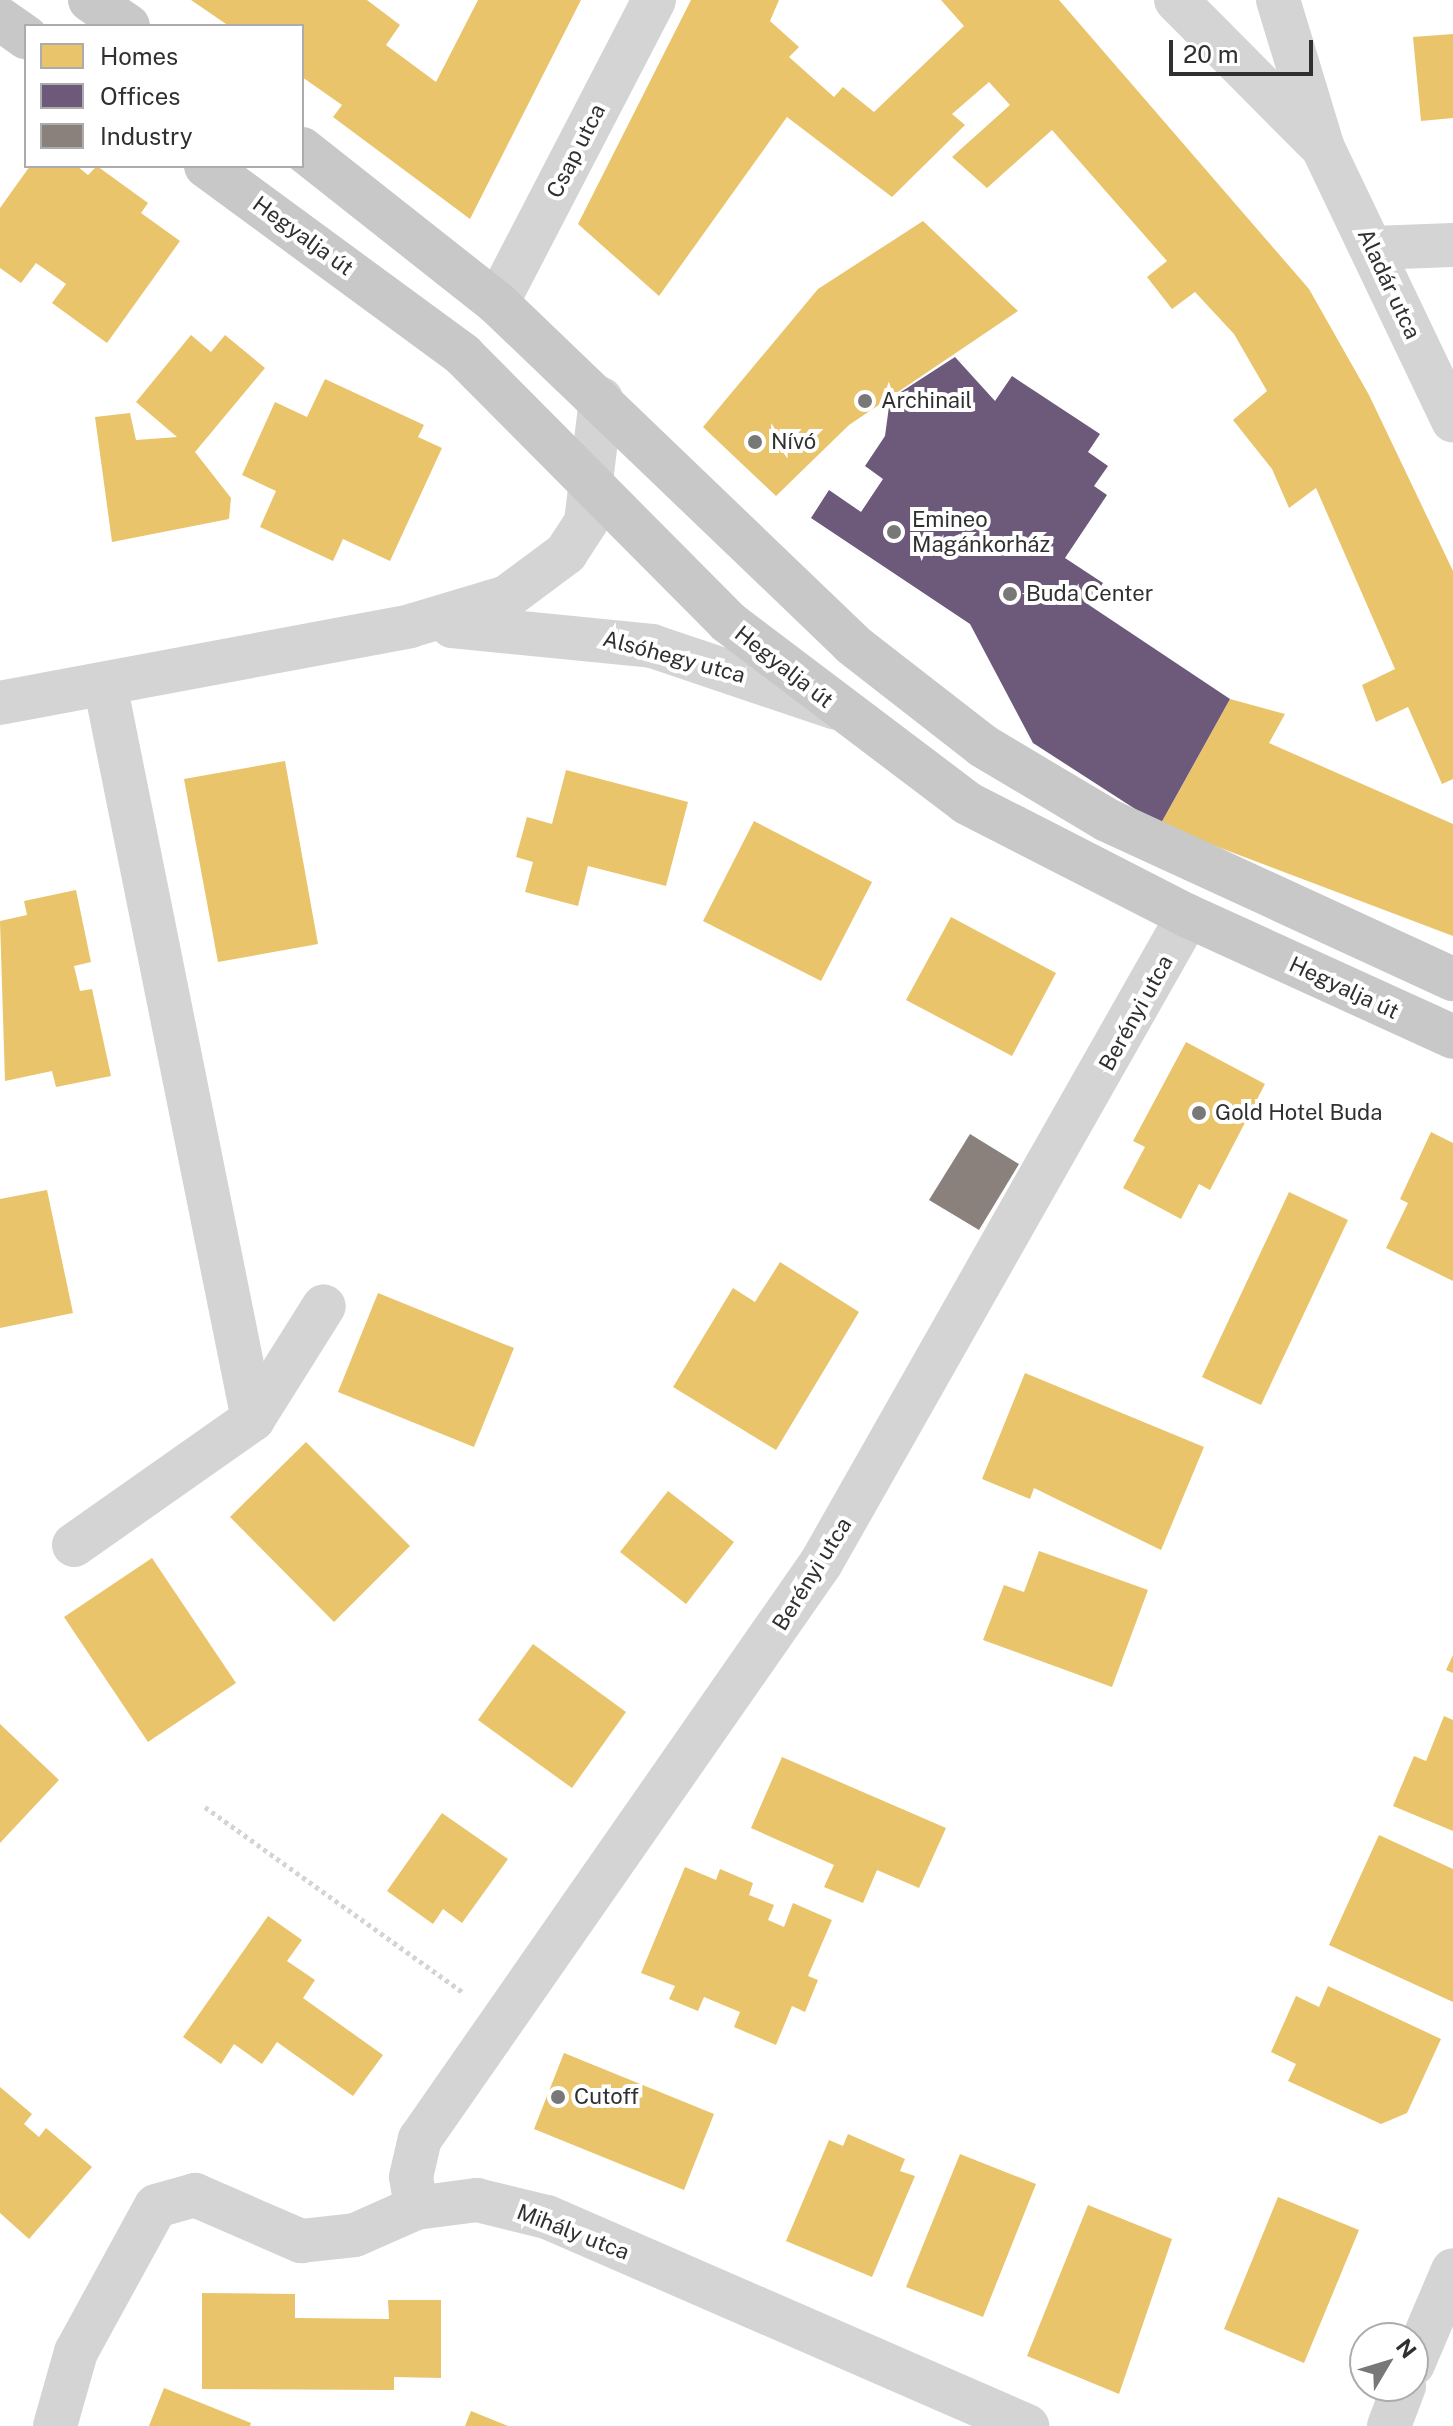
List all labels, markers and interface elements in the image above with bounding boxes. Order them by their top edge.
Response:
legend [24,24,304,168]
scale bar [1173,24,1317,74]
text: 20 m [1183,40,1239,68]
text: Homes [100,42,178,70]
text: Offices [100,82,180,110]
street label: Csap utca [541,100,611,202]
text: Industry [100,122,193,150]
street label: Hegyalja út [248,191,358,281]
street label: Aladár utca [1352,225,1426,343]
place label: Archinail [881,388,972,414]
marker: Archinail [856,392,874,410]
place label: Nívó [771,429,816,455]
marker: Nívó [746,433,764,451]
place label: Emineo Magánkorház [912,506,1050,558]
marker: Emineo Magánkorház [883,521,905,543]
place label: Buda Center [1026,581,1153,607]
marker: Buda Center [1001,585,1019,603]
street label: Hegyalja út [729,620,839,714]
street label: Alsóhegy utca [600,625,748,689]
street label: Berényi utca [1093,951,1179,1075]
street label: Hegyalja út [1285,951,1403,1025]
place label: Gold Hotel Buda [1215,1100,1382,1126]
marker: Gold Hotel Buda [1190,1104,1208,1122]
street label: Berényi utca [767,1513,857,1635]
place label: Cutoff [574,2084,639,2110]
marker: Cutoff [549,2088,567,2106]
street label: Mihály utca [513,2198,633,2266]
north arrow [1349,2322,1429,2402]
text: N [1391,2334,1422,2363]

